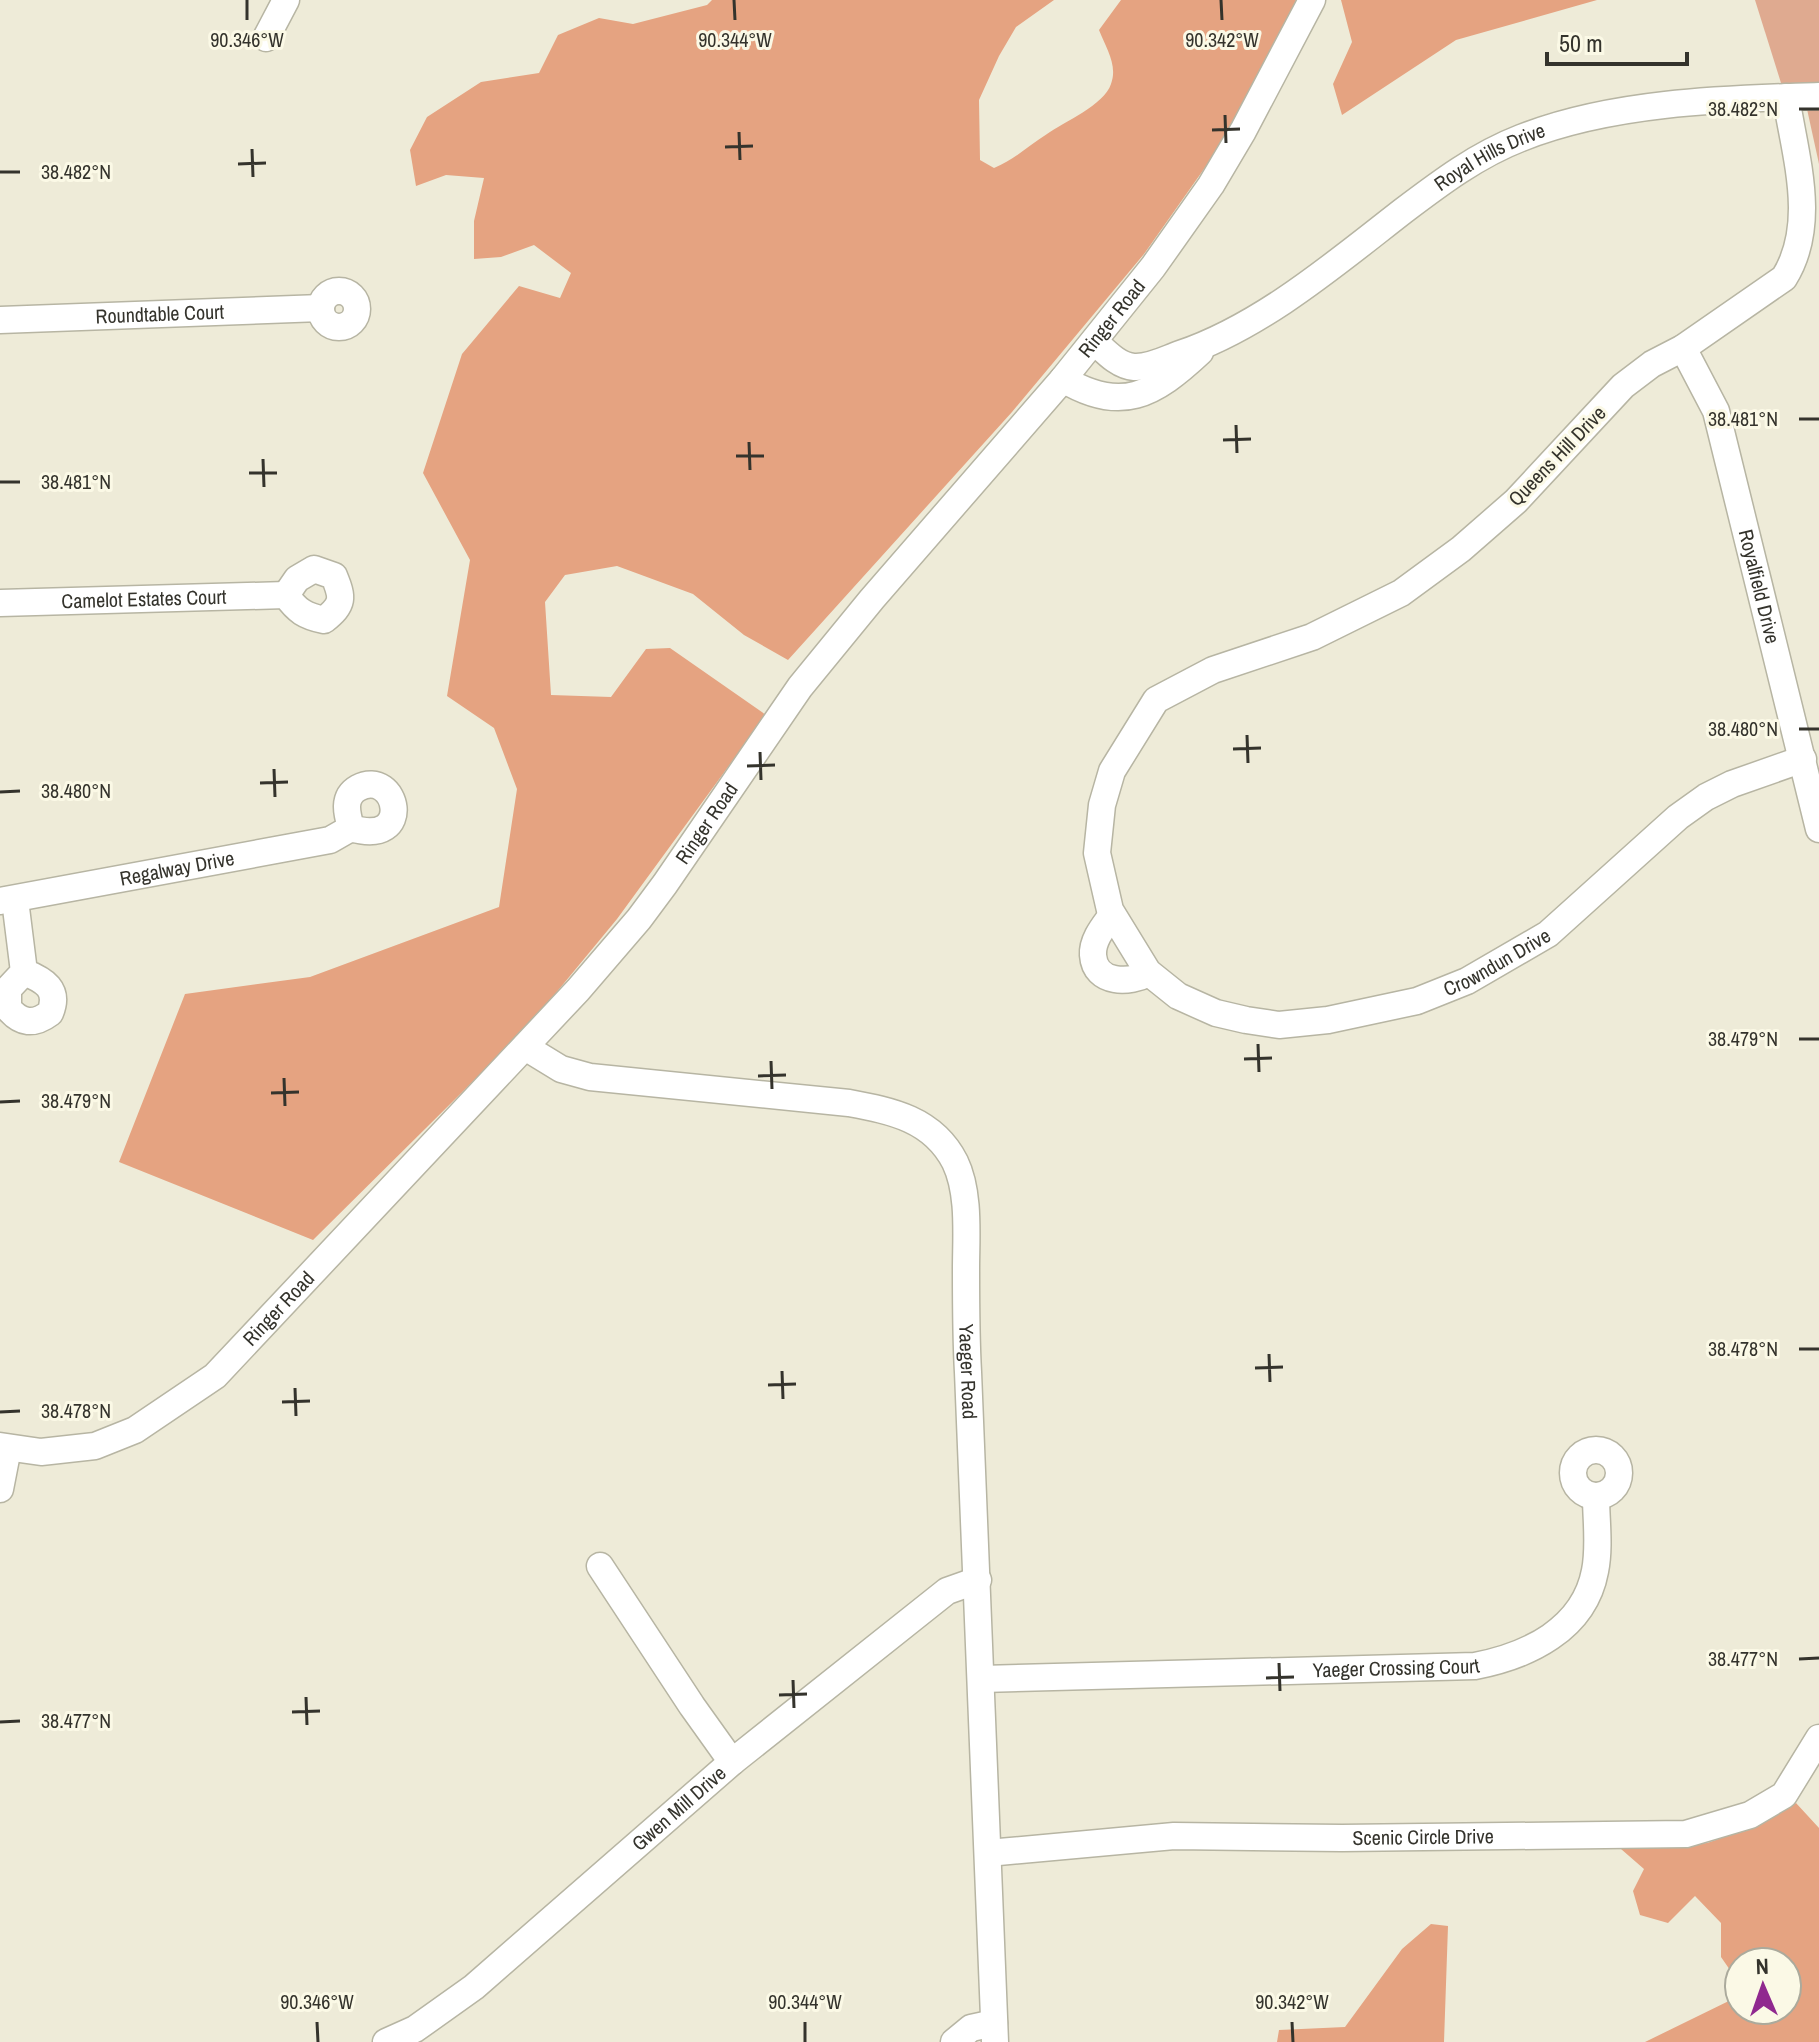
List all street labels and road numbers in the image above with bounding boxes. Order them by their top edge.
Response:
street label: Royal Hills Drive [1429,116,1548,197]
street label: Ringer Road [1072,273,1151,363]
street label: Roundtable Court [95,298,225,329]
street label: Queens Hill Drive [1502,400,1611,512]
street label: Royalfield Drive [1733,527,1787,646]
street label: Camelot Estates Court [61,583,227,614]
street label: Ringer Road [669,777,744,869]
street label: Regalway Drive [118,844,236,892]
street label: Crowndun Drive [1439,922,1555,1002]
street label: Ringer Road [236,1265,320,1351]
street label: Yaeger Road [953,1323,984,1420]
street label: Yaeger Crossing Court [1312,1651,1482,1683]
street label: Gwen Mill Drive [626,1759,731,1857]
street label: Scenic Circle Drive [1352,1822,1494,1851]

